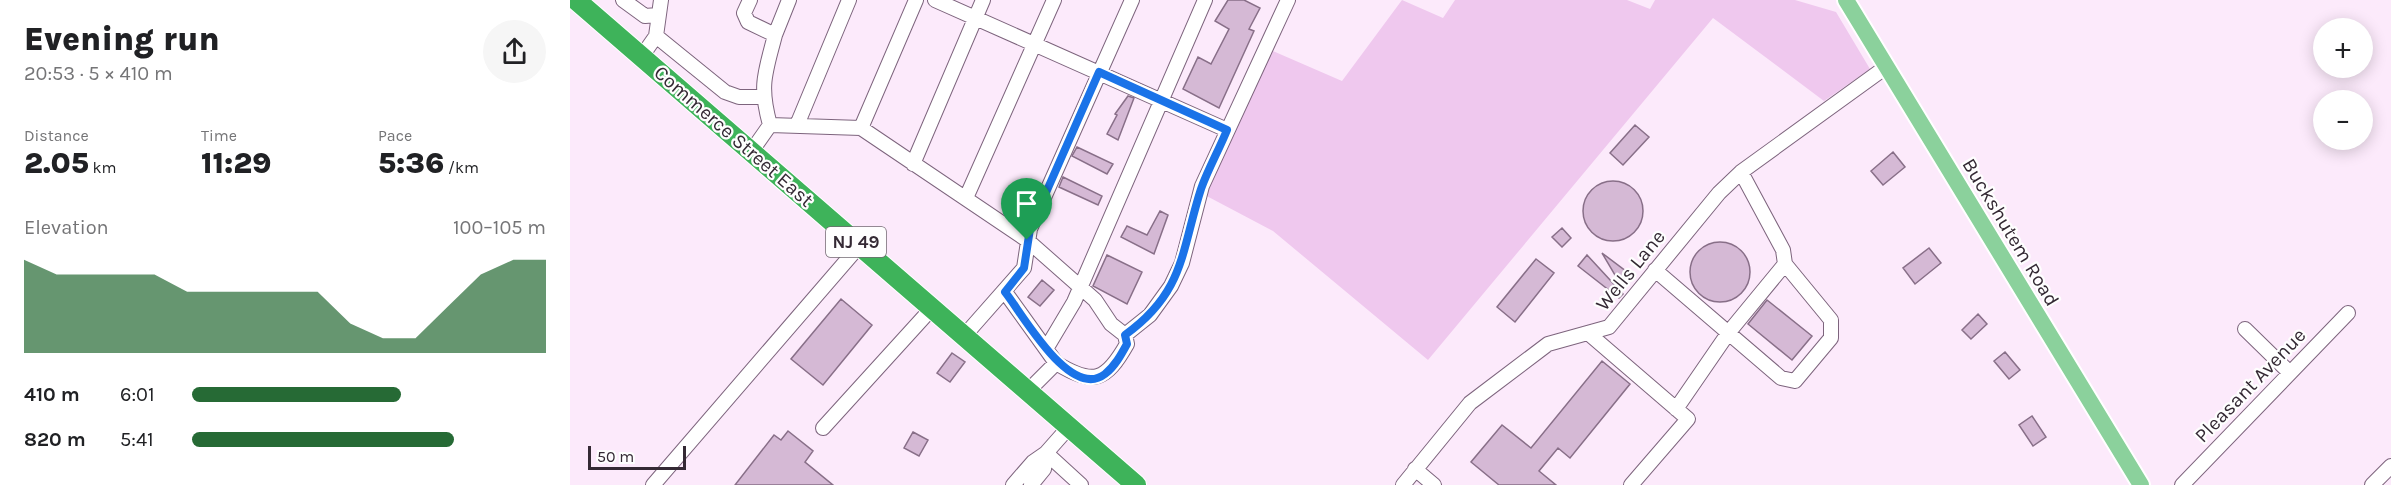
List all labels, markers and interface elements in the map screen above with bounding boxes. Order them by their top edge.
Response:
map controls [2313,18,2373,150]
button: + [2313,18,2373,78]
text: Evening run [24,20,220,58]
button: share [483,20,546,83]
street label: Commerce Street East [649,61,818,212]
text: 20:53 · 5 × 410 m [24,62,173,85]
button: − [2313,90,2373,150]
text: Distance [24,126,89,145]
text: Time [201,126,237,145]
text: Pace [378,126,412,145]
text: 2.05 [24,145,89,181]
text: 11:29 [201,145,272,181]
text: 5:36 [378,145,444,181]
street label: Buckshutem Road [1957,154,2064,310]
text: km [89,158,117,177]
text: /km [444,158,479,177]
pin [1001,178,1052,240]
icon: arrive [1010,187,1043,220]
text: Elevation [24,216,109,239]
text: 100–105 m [453,216,546,239]
street label: Wells Lane [1591,226,1670,315]
road number: NJ 49 [826,227,886,257]
street label: Pleasant Avenue [2190,324,2311,447]
text: 410 m [24,383,80,406]
text: 6:01 [120,383,155,406]
text: 820 m [24,428,86,451]
text: 5:41 [120,428,154,451]
scale bar [588,443,686,470]
text: 50 m [597,447,634,466]

